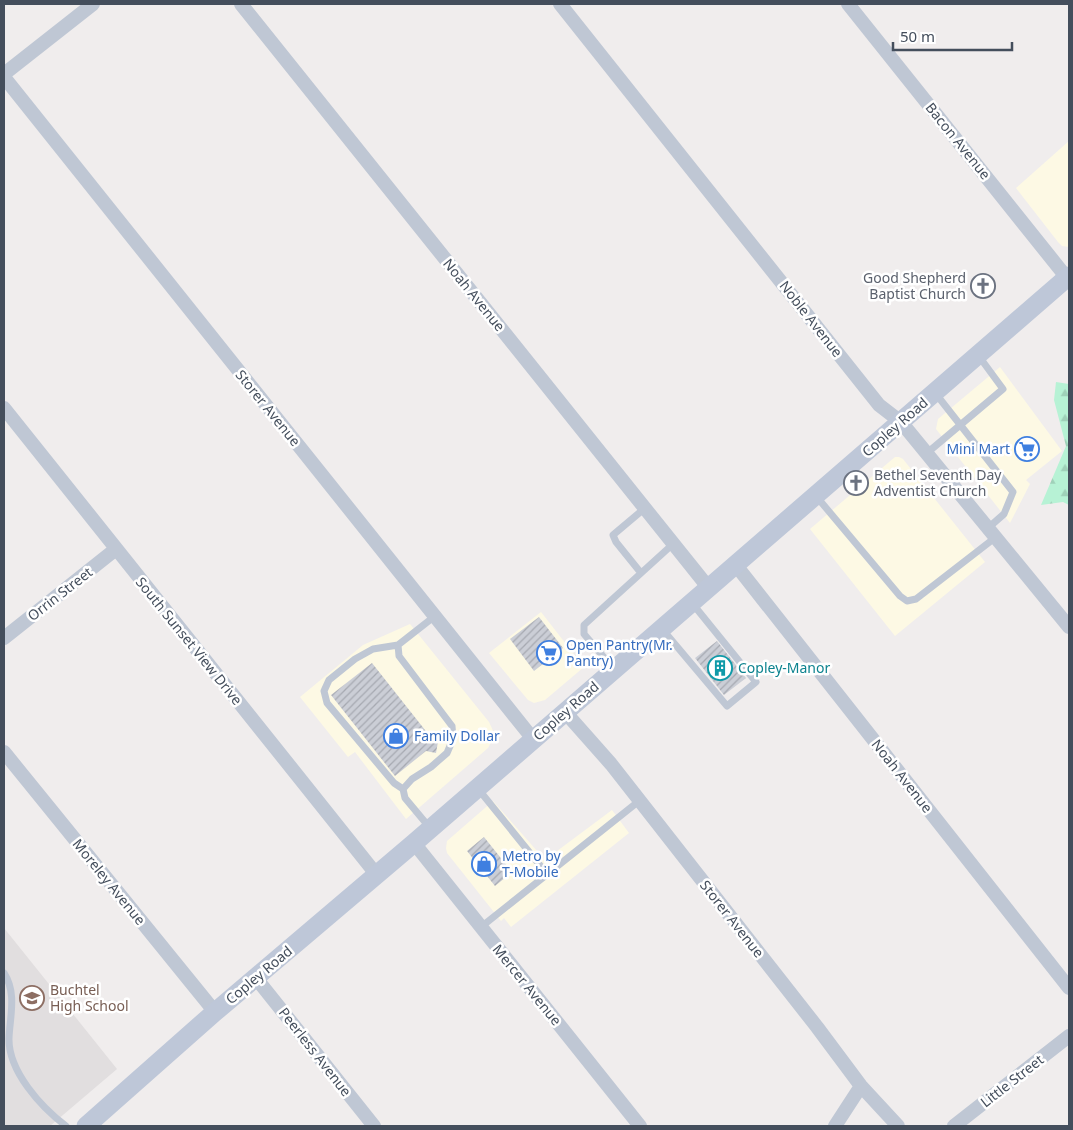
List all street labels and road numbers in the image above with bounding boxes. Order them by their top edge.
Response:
street label: Bacon Avenue [922,98,995,183]
street label: Noah Avenue [439,254,510,335]
street label: Noble Avenue [776,277,847,361]
street label: Storer Avenue [232,365,305,450]
street label: Copley Road [858,393,932,461]
street label: Orrin Street [23,562,96,625]
street label: South Sunset View Drive [132,573,247,709]
street label: Copley Road [529,677,603,745]
street label: Noah Avenue [868,735,937,816]
street label: Moreley Avenue [69,835,150,929]
street label: Storer Avenue [696,876,769,961]
street label: Mercer Avenue [489,940,566,1029]
street label: Copley Road [221,941,296,1008]
street label: Peerless Avenue [275,1003,356,1100]
street label: Little Street [976,1050,1047,1111]

